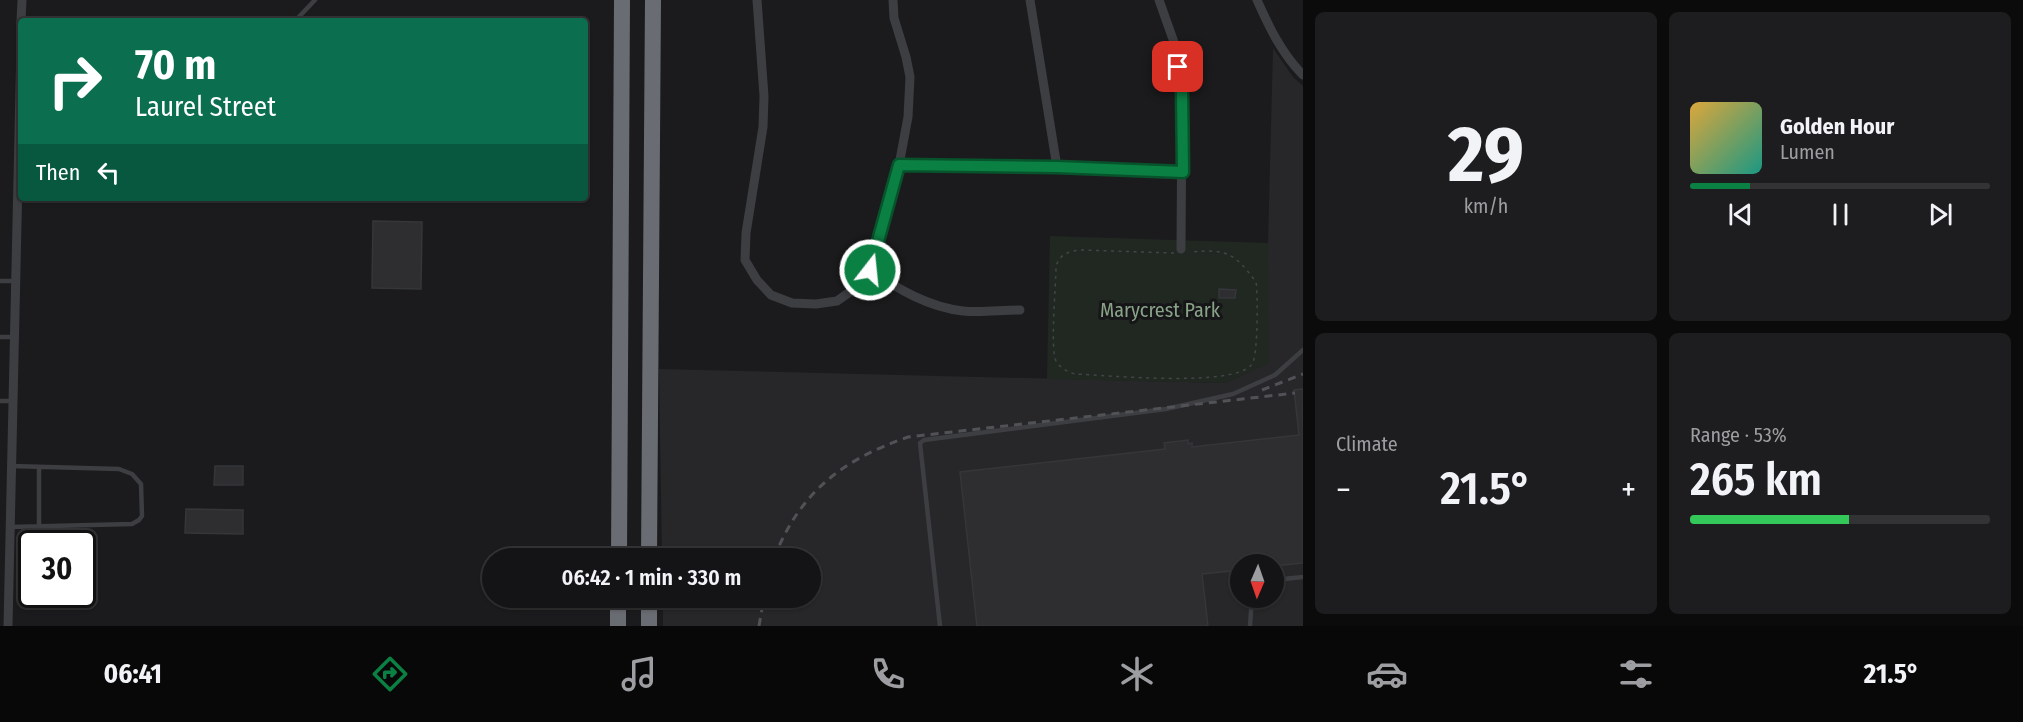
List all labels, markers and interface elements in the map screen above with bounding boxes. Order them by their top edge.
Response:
text: 70 m [135,40,216,90]
pin [1152,41,1203,92]
icon: right [36,42,114,120]
icon: arrive [1161,50,1194,83]
text: Laurel Street [135,91,276,123]
text: 29 [1448,108,1524,202]
text: Golden Hour [1780,113,1894,140]
text: Lumen [1780,140,1835,164]
icon: left [92,156,125,189]
text: Then [36,159,80,186]
text: km/h [1464,194,1508,218]
icon: previous [1724,198,1757,231]
icon: pause [1824,198,1857,231]
icon: next [1924,198,1957,231]
position arrow [838,238,902,302]
park label: Marycrest Park [1100,298,1221,322]
text: Range · 53% [1690,423,1787,447]
text: Climate [1336,432,1398,456]
text: 265 km [1690,453,1822,507]
text: 21.5° [1440,462,1532,516]
text: − [1336,470,1351,510]
text: + [1621,470,1636,510]
speed limit sign: 30 [18,530,96,608]
north arrow [1230,554,1284,608]
map controls [1230,554,1284,608]
text: 06:42 · 1 min · 330 m [562,564,741,591]
icon: directions [369,653,411,695]
icon: music [618,653,660,695]
icon: phone [867,653,909,695]
icon: climate [1116,653,1158,695]
icon: car [1366,653,1408,695]
icon: filters [1615,653,1657,695]
text: 06:41 [104,658,162,690]
text: 21.5° [1864,658,1919,690]

